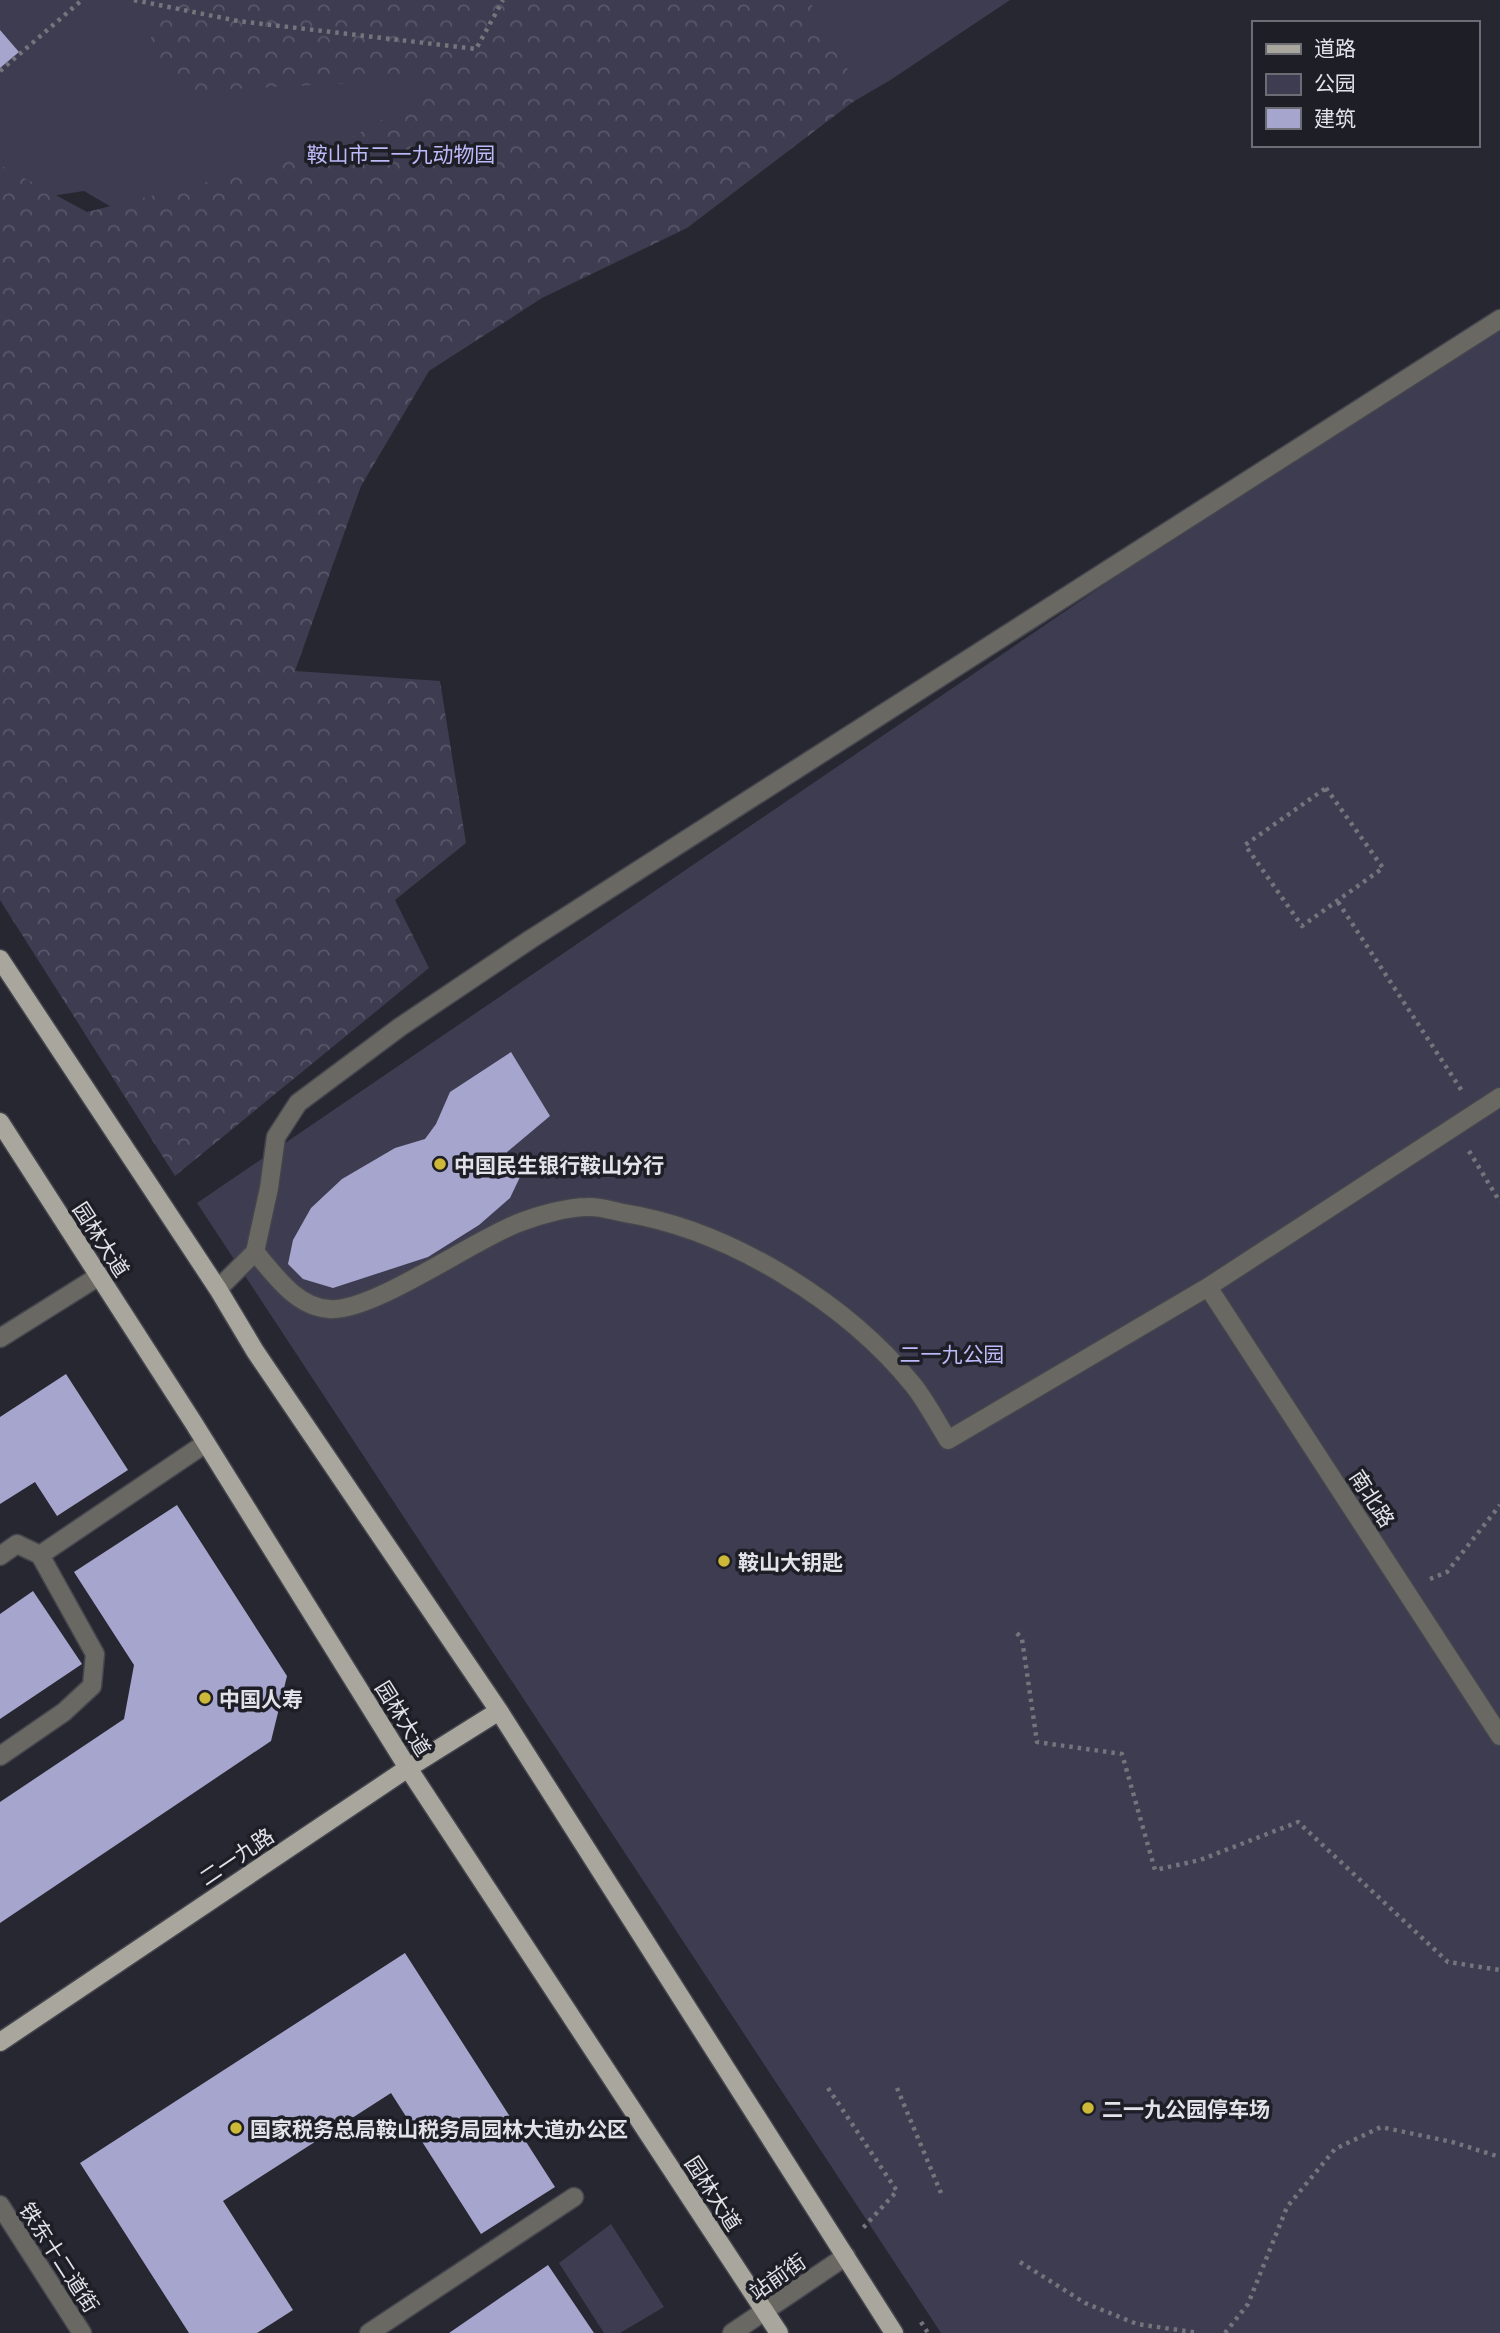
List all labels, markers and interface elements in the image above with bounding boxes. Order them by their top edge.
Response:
legend [1252,21,1479,147]
text: 道路 [1314,35,1356,60]
text: 公园 [1314,70,1356,95]
text: 建筑 [1314,105,1356,130]
park label: 鞍山市二一九动物园 [307,141,496,166]
place label: 中国民生银行鞍山分行 [454,1152,664,1177]
marker: 中国民生银行鞍山分行 [432,1156,448,1172]
street label: 园林大道 [69,1197,135,1281]
park label: 二一九公园 [900,1341,1005,1366]
street label: 南北路 [1345,1465,1401,1531]
place label: 鞍山大钥匙 [738,1549,843,1574]
marker: 鞍山大钥匙 [716,1553,732,1569]
street label: 园林大道 [371,1676,437,1760]
place label: 中国人寿 [219,1686,303,1711]
marker: 中国人寿 [197,1690,213,1706]
street label: 二一九路 [194,1822,278,1890]
place label: 二一九公园停车场 [1102,2096,1270,2121]
marker: 二一九公园停车场 [1080,2100,1096,2116]
place label: 国家税务总局鞍山税务局园林大道办公区 [250,2116,628,2141]
marker: 国家税务总局鞍山税务局园林大道办公区 [228,2120,244,2136]
street label: 园林大道 [681,2151,747,2235]
street label: 铁东十二道街 [15,2197,105,2317]
street label: 站前街 [744,2248,810,2304]

